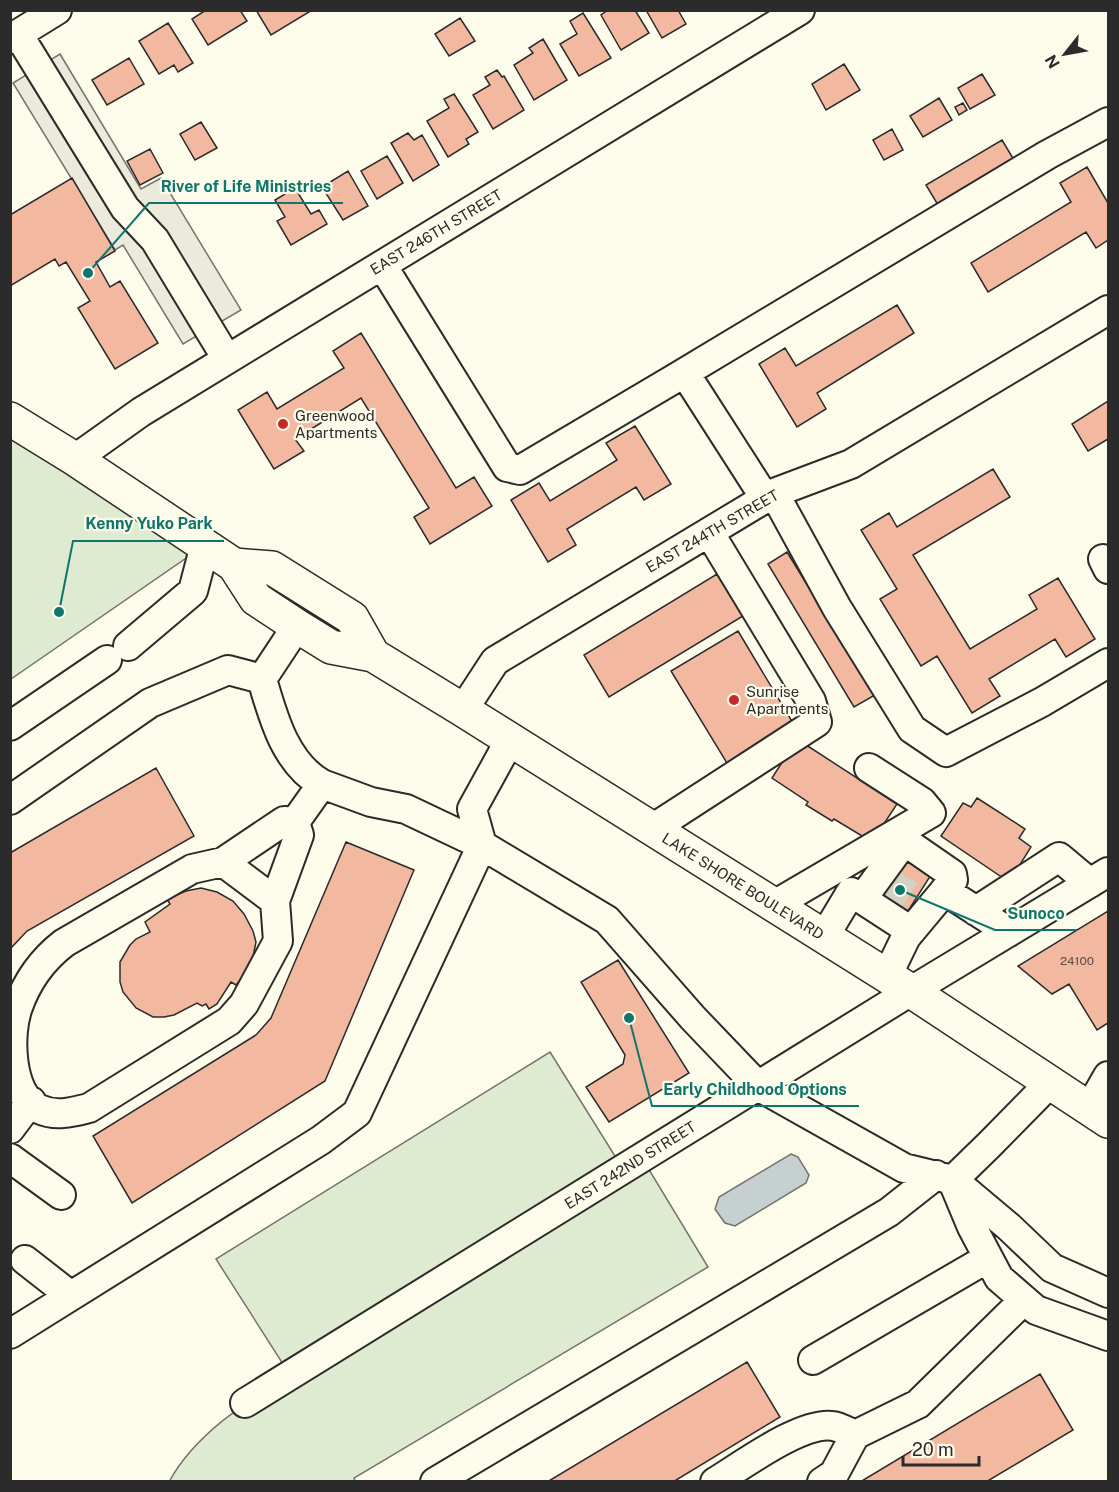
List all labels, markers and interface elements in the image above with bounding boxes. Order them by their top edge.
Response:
north arrow [1035,24,1095,84]
text: N [1041,51,1064,72]
callout: River of Life Ministries [149,169,343,203]
text: River of Life Ministries [161,177,331,196]
street label: EAST 246TH STREET [367,186,505,278]
place label: Greenwood Apartments [295,407,377,441]
marker: Greenwood Apartments [276,417,290,431]
street label: EAST 244TH STREET [643,486,781,576]
callout: Kenny Yuko Park [73,507,224,541]
text: Kenny Yuko Park [85,514,213,533]
place label: Sunrise Apartments [746,683,828,717]
marker: Sunrise Apartments [727,693,741,707]
street label: LAKE SHORE BOULEVARD [659,829,827,943]
callout: Sunoco [995,896,1077,930]
text: Sunoco [1007,904,1065,923]
house number: 24100 [1060,954,1094,968]
callout: Early Childhood Options [652,1072,859,1106]
text: Early Childhood Options [663,1080,847,1099]
street label: EAST 242ND STREET [561,1118,699,1212]
scale bar [903,1429,980,1467]
text: 20 m [912,1439,954,1460]

